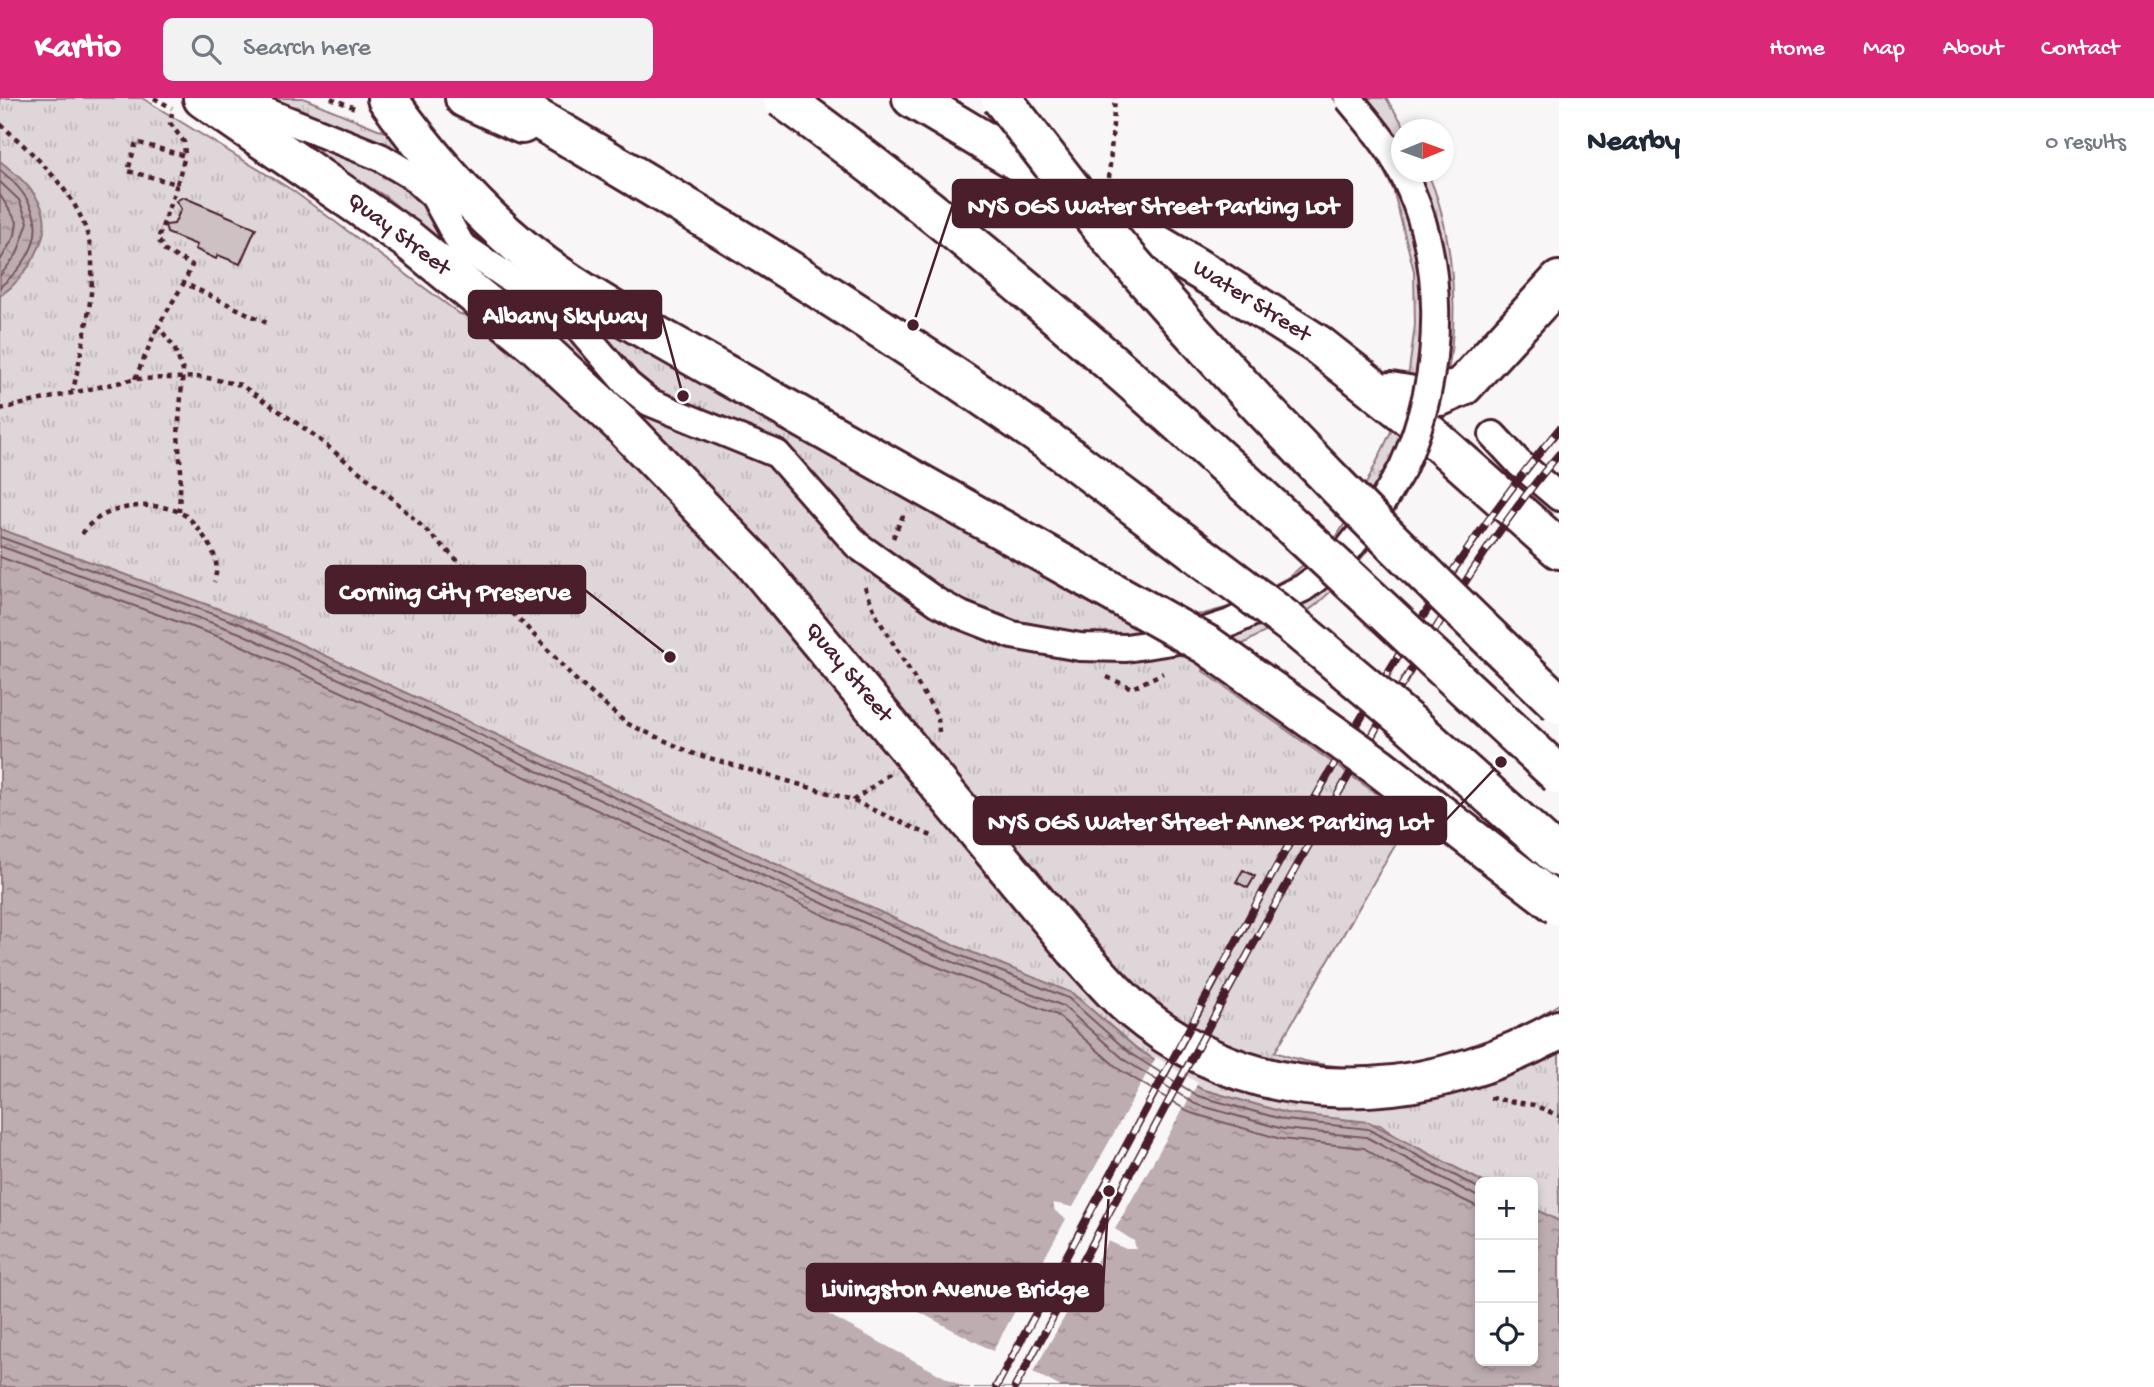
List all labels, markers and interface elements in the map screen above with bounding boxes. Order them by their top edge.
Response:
search box [163,18,653,81]
text: Kartio [35,30,121,68]
icon: search [187,30,225,68]
text: Search here [243,34,371,65]
text: Home [1769,35,1825,64]
text: Map [1863,35,1905,64]
text: About [1943,35,2003,64]
text: Contact [2041,35,2119,64]
north arrow [1391,119,1454,182]
text: Nearby [1587,126,1680,161]
text: 0 results [2045,130,2126,157]
callout: NYS OGS Water Street Parking Lot [953,180,1352,227]
street label: Quay Street [340,187,457,285]
text: NYS OGS Water Street Parking Lot [967,193,1341,224]
street label: Water Street [1186,254,1317,351]
callout: Albany Skyway [469,291,661,338]
text: Albany Skyway [482,303,647,334]
callout: Corning City Preserve [326,566,585,613]
text: Corning City Preserve [339,579,572,610]
street label: Quay Street [798,617,900,731]
callout: NYS OGS Water Street Annex Parking Lot [974,797,1446,844]
text: NYS OGS Water Street Annex Parking Lot [988,809,1435,840]
map controls [1475,1177,1538,1366]
button: + [1475,1177,1538,1240]
button: − [1475,1240,1538,1303]
callout: Livingston Avenue Bridge [807,1264,1103,1311]
text: Livingston Avenue Bridge [821,1276,1090,1307]
button: locate [1475,1303,1538,1366]

